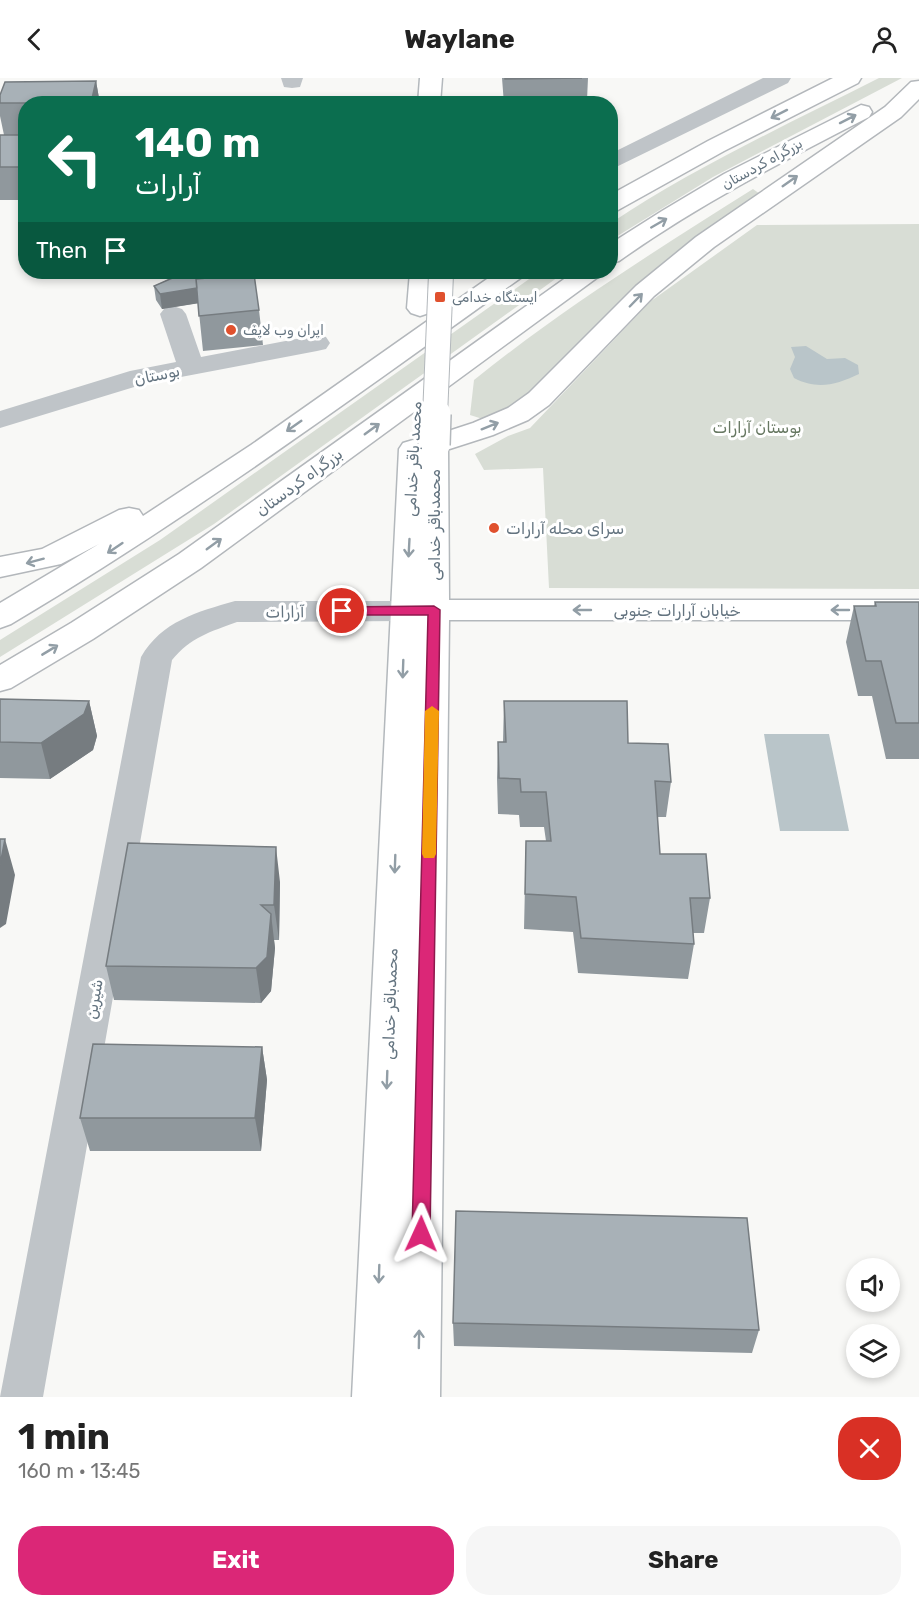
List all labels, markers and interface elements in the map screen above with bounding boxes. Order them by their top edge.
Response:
icon: back [18,23,51,56]
text: Waylane [404,23,515,55]
icon: person [868,23,901,56]
one-way arrow [771,109,789,120]
one-way arrow [839,113,856,125]
text: 140 m [135,118,261,168]
icon: left [36,120,114,198]
street label: بزرگراه کردستان [719,135,805,193]
text: آرارات [135,169,201,201]
one-way arrow [782,175,798,187]
one-way arrow [650,217,667,229]
icon: arrive [99,234,132,267]
text: Then [36,237,87,264]
place label: ایستگاه خدامی [452,289,538,306]
marker: ایستگاه خدامی [433,290,447,304]
one-way arrow [629,293,643,308]
place label: ایران وب لایف [243,322,324,339]
marker: ایران وب لایف [224,323,238,337]
street label: بوستان [132,361,182,390]
street label: محمد باقر خدامی [400,401,427,517]
park label: بوستان آرارات [712,418,802,438]
one-way arrow [286,420,303,432]
one-way arrow [480,420,499,431]
one-way arrow [363,423,379,435]
street label: بزرگراه کردستان [252,444,347,521]
street label: محمدباقر خدامی [425,469,445,581]
place label: سرای محله آرارات [506,519,624,539]
marker: سرای محله آرارات [487,521,501,535]
one-way arrow [205,537,221,550]
one-way arrow [403,537,414,557]
one-way arrow [108,542,124,554]
one-way arrow [26,556,45,567]
pin [316,585,367,636]
icon: arrive [325,594,358,627]
street label: خیابان آرارات جنوبی [613,601,741,621]
street label: آرارات [265,602,305,623]
one-way arrow [572,604,592,616]
one-way arrow [830,604,850,616]
one-way arrow [41,643,58,655]
one-way arrow [398,658,409,678]
one-way arrow [390,853,401,873]
street label: محمدباقر خدامی [379,948,402,1060]
street label: شیرین [81,978,108,1021]
one-way arrow [381,1069,392,1089]
position arrow [389,1202,453,1266]
map controls [846,1258,900,1378]
button: sound [846,1258,900,1312]
one-way arrow [373,1264,384,1284]
button: layers [846,1324,900,1378]
one-way arrow [413,1329,425,1349]
text: 1 min [18,1415,110,1458]
button: close [838,1417,901,1480]
text: 160 m · 13:45 [18,1459,140,1483]
button: Exit [18,1526,454,1595]
button: Share [466,1526,901,1595]

